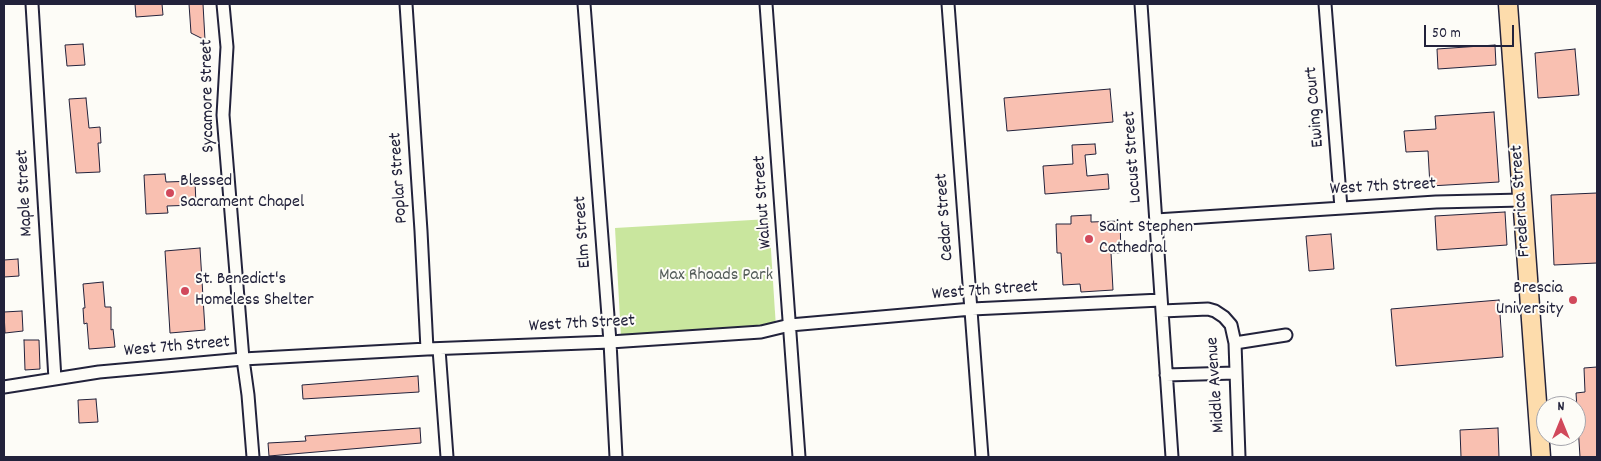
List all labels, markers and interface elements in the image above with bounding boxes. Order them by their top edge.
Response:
scale bar [1426,15,1516,47]
text: 50 m [1432,23,1461,45]
street label: Sycamore Street [197,39,221,153]
street label: Ewing Court [1302,66,1330,148]
street label: Locust Street [1120,110,1148,204]
street label: Poplar Street [386,131,414,225]
street label: Frederica Street [1507,144,1537,258]
street label: Maple Street [13,149,39,237]
street label: Walnut Street [750,155,778,249]
place label: Blessed Sacrament Chapel [180,172,304,214]
street label: Cedar Street [932,172,960,262]
street label: West 7th Street [1329,174,1437,202]
marker: Blessed Sacrament Chapel [164,187,176,199]
street label: Elm Street [571,195,597,269]
place label: Saint Stephen Cathedral [1099,218,1193,260]
marker: Saint Stephen Cathedral [1083,233,1095,245]
park label: Max Rhoads Park [659,266,773,288]
place label: St. Benedict's Homeless Shelter [195,270,314,312]
street label: West 7th Street [931,278,1039,306]
place label: Brescia University [1496,279,1563,322]
marker: St. Benedict's Homeless Shelter [179,285,191,297]
marker: Brescia University [1567,294,1579,306]
street label: West 7th Street [528,311,636,339]
street label: West 7th Street [123,333,231,363]
street label: Middle Avenue [1203,336,1231,434]
north arrow [1536,396,1586,446]
text: N [1558,397,1564,417]

